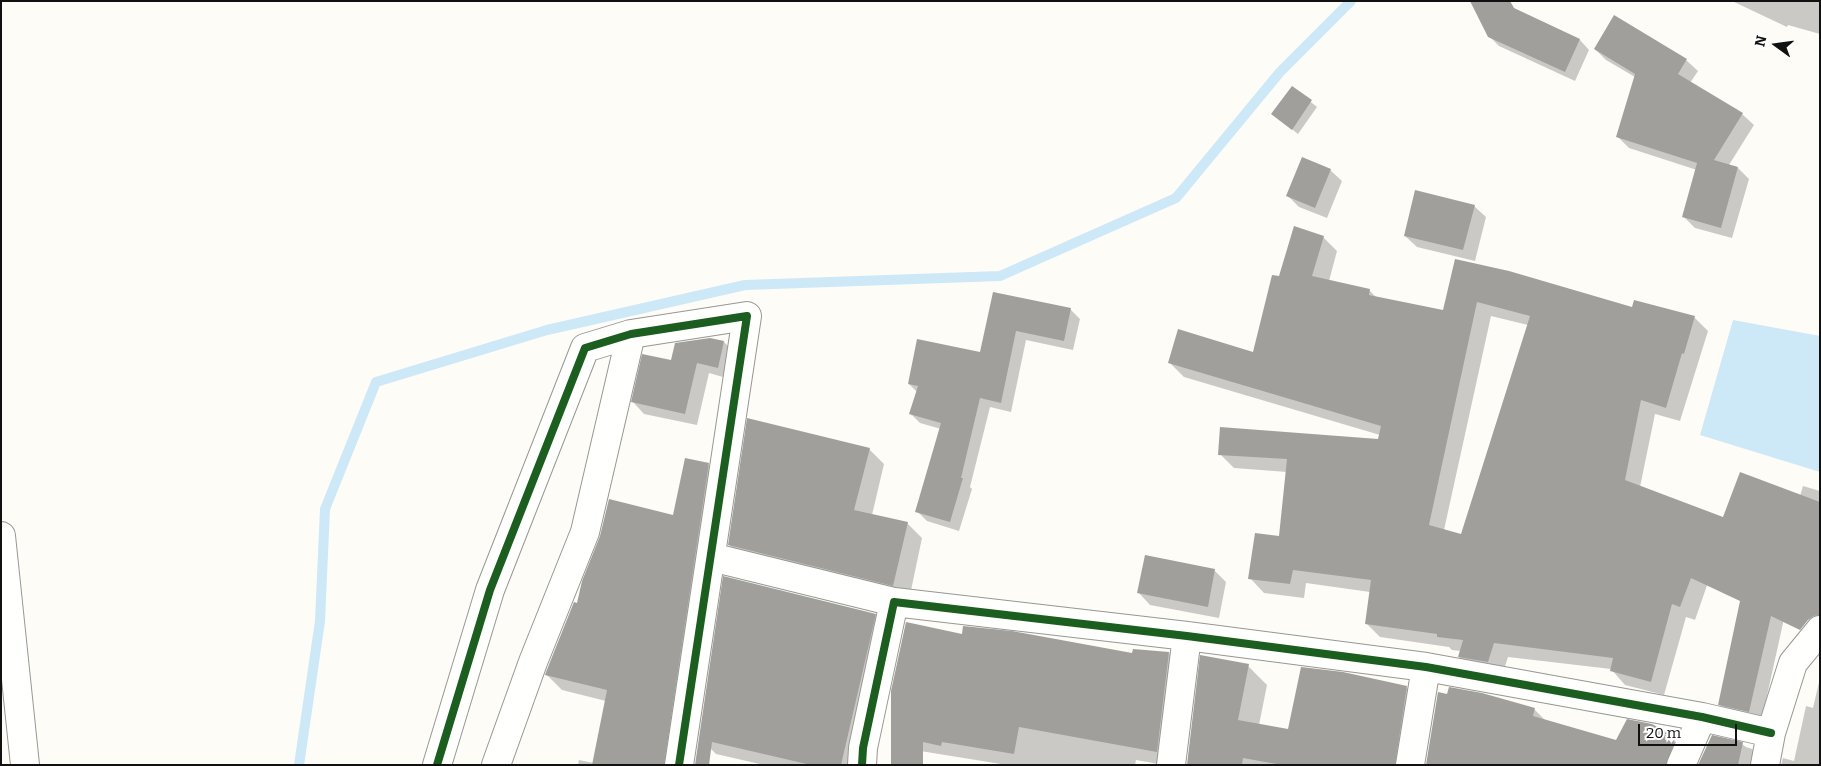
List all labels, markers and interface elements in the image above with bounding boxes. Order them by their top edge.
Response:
north arrow [1751,20,1801,70]
text: N [1751,34,1771,49]
scale bar [1641,714,1740,746]
text: 20 m [1646,724,1681,742]

